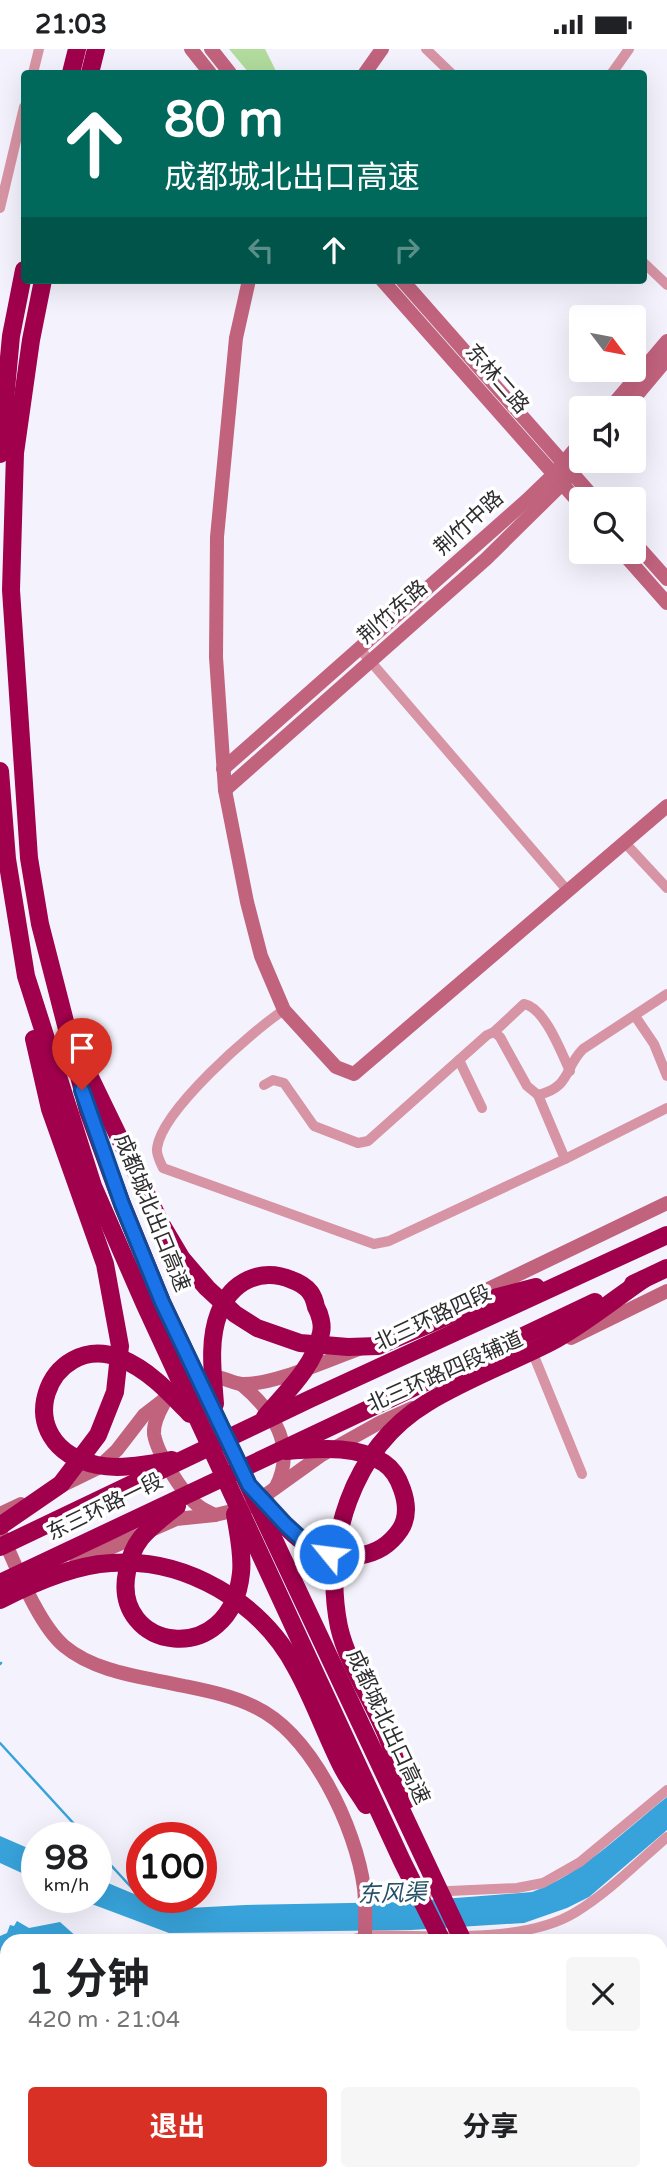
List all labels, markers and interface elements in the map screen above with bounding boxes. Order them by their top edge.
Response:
text: 21:03 [35,9,107,40]
text: 80 m [164,91,283,150]
icon: ahead [49,98,140,189]
text: 成都城北出口高速 [164,159,420,197]
icon: left [242,231,280,269]
icon: ahead [315,231,353,269]
icon: right [388,231,426,269]
north arrow [569,305,646,381]
map controls [569,305,646,564]
street label: 东林二路 [460,339,534,419]
button: sound [569,396,646,473]
street label: 荆竹中路 [429,486,509,560]
button: search [569,487,646,564]
street label: 荆竹东路 [353,575,433,649]
pin [52,1018,112,1090]
icon: arrive [63,1029,101,1067]
street label: 成都城北出口高速 [109,1130,195,1296]
street label: 北三环路四段 [371,1280,495,1356]
street label: 北三环路四段辅道 [363,1326,527,1418]
street label: 东三环路一段 [43,1468,167,1546]
position arrow [292,1517,366,1591]
street label: 成都城北出口高速 [341,1646,435,1808]
speed limit sign: 100 [126,1822,217,1913]
text: 98 [45,1837,88,1879]
text: km/h [44,1874,89,1896]
water label: 东风渠 [357,1879,430,1909]
text: 1 分钟 [28,1954,149,2005]
button: close [566,1957,640,2031]
text: 420 m · 21:04 [28,2006,180,2034]
button: 退出 [28,2087,327,2167]
button: 分享 [341,2087,640,2167]

